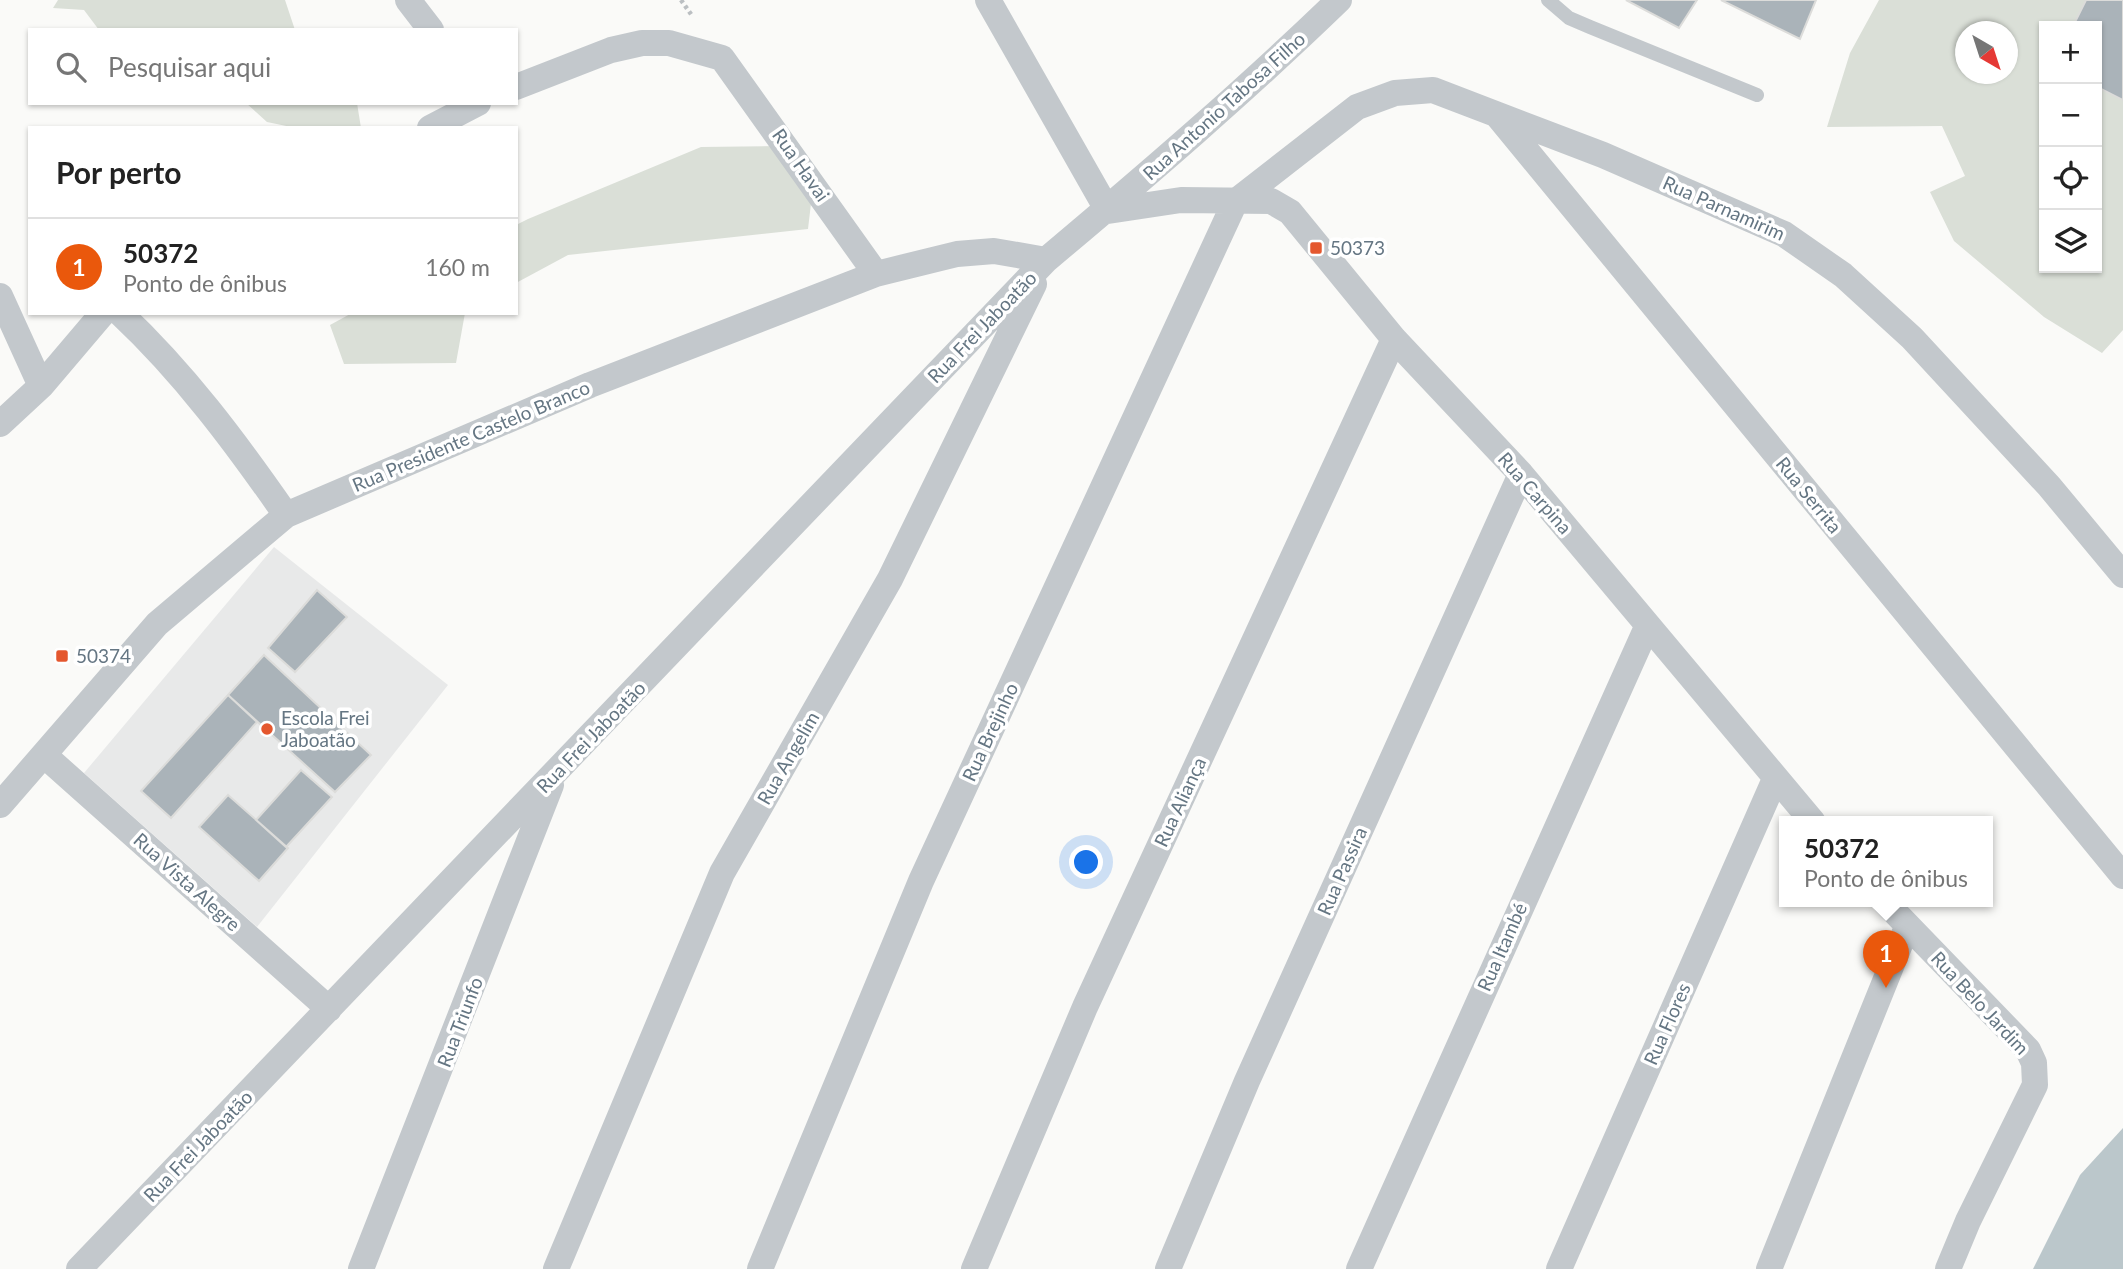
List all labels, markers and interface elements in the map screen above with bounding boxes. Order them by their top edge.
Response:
north arrow [1955,21,2018,84]
map controls [2039,21,2102,273]
button: + [2039,21,2102,84]
street label: Rua Antonio Tabosa Filho [1138,27,1310,185]
search box [28,28,518,105]
icon: search [52,48,90,86]
text: Pesquisar aqui [108,51,271,83]
button: − [2039,84,2102,147]
street label: Rua Havai [768,124,835,206]
button: locate [2039,147,2102,210]
text: Por perto [56,154,181,190]
street label: Rua Parnamirim [1660,170,1789,245]
button: layers [2039,210,2102,273]
place label: 50373 [1330,236,1385,259]
text: 50372 [123,237,198,269]
marker: 50373 [1308,240,1324,256]
text: 1 [72,253,86,281]
text: 160 m [425,253,490,281]
street label: Rua Frei Jaboatão [922,266,1041,387]
text: Ponto de ônibus [123,269,287,297]
street label: Rua Presidente Castelo Branco [349,375,593,496]
street label: Rua Carpina [1494,447,1577,538]
street label: Rua Serrita [1772,452,1847,537]
place label: 50374 [76,644,131,667]
marker: 50374 [54,648,70,664]
street label: Rua Frei Jaboatão [531,676,650,797]
street label: Rua Brejinho [957,679,1022,785]
place label: Escola Frei Jaboatão [281,706,370,751]
street label: Rua Angelim [752,707,823,808]
marker: Escola Frei Jaboatão [259,721,275,737]
street label: Rua Aliança [1149,753,1210,850]
popup [1779,816,1993,907]
street label: Rua Passira [1312,823,1371,918]
street label: Rua Vista Alegre [129,828,245,936]
text: 50372 [1804,832,1879,864]
your location [1069,845,1103,879]
text: Ponto de ônibus [1804,864,1968,892]
street label: Rua Itambé [1472,899,1531,994]
pin: 1 [1863,930,1909,988]
street label: Rua Belo Jardim [1927,946,2034,1059]
street label: Rua Triunfo [432,974,487,1070]
street label: Rua Flores [1638,979,1695,1068]
street label: Rua Frei Jaboatão [138,1085,257,1206]

